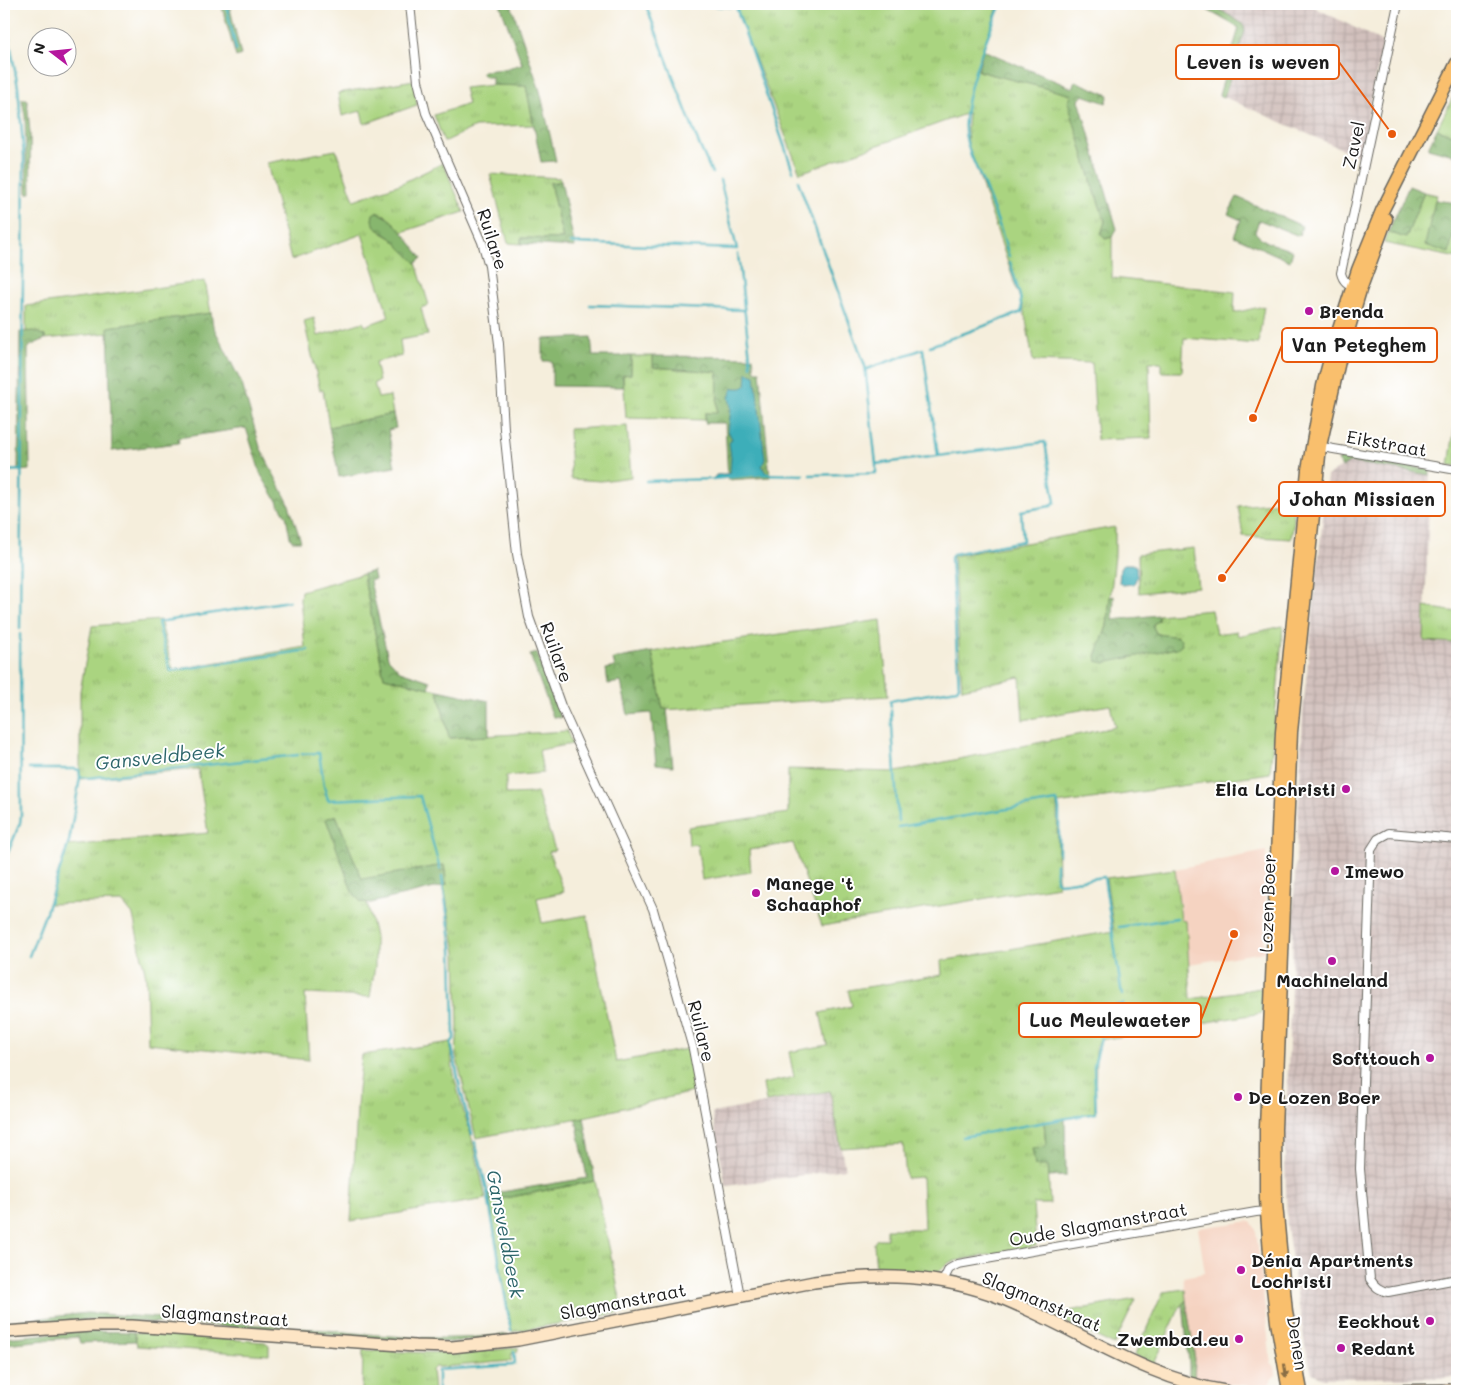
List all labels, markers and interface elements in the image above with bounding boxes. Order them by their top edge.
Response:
north arrow [28,28,78,78]
text: N [28,41,50,56]
callout: Leven is weven [1176,45,1339,79]
text: Leven is weven [1186,49,1330,74]
street label: Zavel [1336,119,1370,171]
street label: Ruilare [472,205,514,273]
place label: Brenda [1319,299,1384,323]
marker: Brenda [1303,305,1315,317]
callout: Van Peteghem [1282,328,1437,362]
text: Van Peteghem [1292,332,1426,357]
street label: Eikstraat [1345,424,1429,462]
callout: Johan Missiaen [1279,482,1445,516]
text: Johan Missiaen [1289,486,1435,511]
street label: Ruilare [535,618,579,686]
water label: Gansveldbeek [94,737,227,775]
place label: Elia Lochristi [1215,777,1336,801]
marker: Elia Lochristi [1340,783,1352,795]
street label: Lozen Boer [1253,853,1281,953]
place label: Imewo [1345,859,1404,883]
marker: Imewo [1329,865,1341,877]
place label: Manege 't Schaaphof [766,871,861,916]
marker: Manege 't Schaaphof [750,887,762,899]
marker: Machineland [1326,955,1338,967]
place label: Machineland [1276,968,1388,992]
street label: Ruilare [683,998,721,1064]
callout: Luc Meulewaeter [1019,1003,1201,1037]
text: Luc Meulewaeter [1029,1007,1191,1032]
place label: Softtouch [1332,1046,1420,1070]
marker: Softtouch [1424,1052,1436,1064]
place label: De Lozen Boer [1248,1085,1380,1109]
marker: De Lozen Boer [1232,1091,1244,1103]
water label: Gansveldbeek [481,1168,531,1301]
street label: Oude Slagmanstraat [1007,1197,1189,1251]
place label: Dénia Apartments Lochristi [1251,1248,1413,1293]
marker: Dénia Apartments Lochristi [1235,1264,1247,1276]
street label: Slagmanstraat [978,1265,1106,1337]
street label: Slagmanstraat [558,1277,688,1325]
street label: Slagmanstraat [160,1299,290,1331]
place label: Eeckhout [1338,1309,1420,1333]
street label: Denen [1282,1314,1314,1372]
marker: Eeckhout [1424,1315,1436,1327]
place label: Zwembad.eu [1117,1327,1229,1351]
marker: Zwembad.eu [1233,1333,1245,1345]
place label: Redant [1351,1336,1415,1360]
marker: Redant [1335,1342,1347,1354]
one-way arrow [1281,1363,1289,1379]

